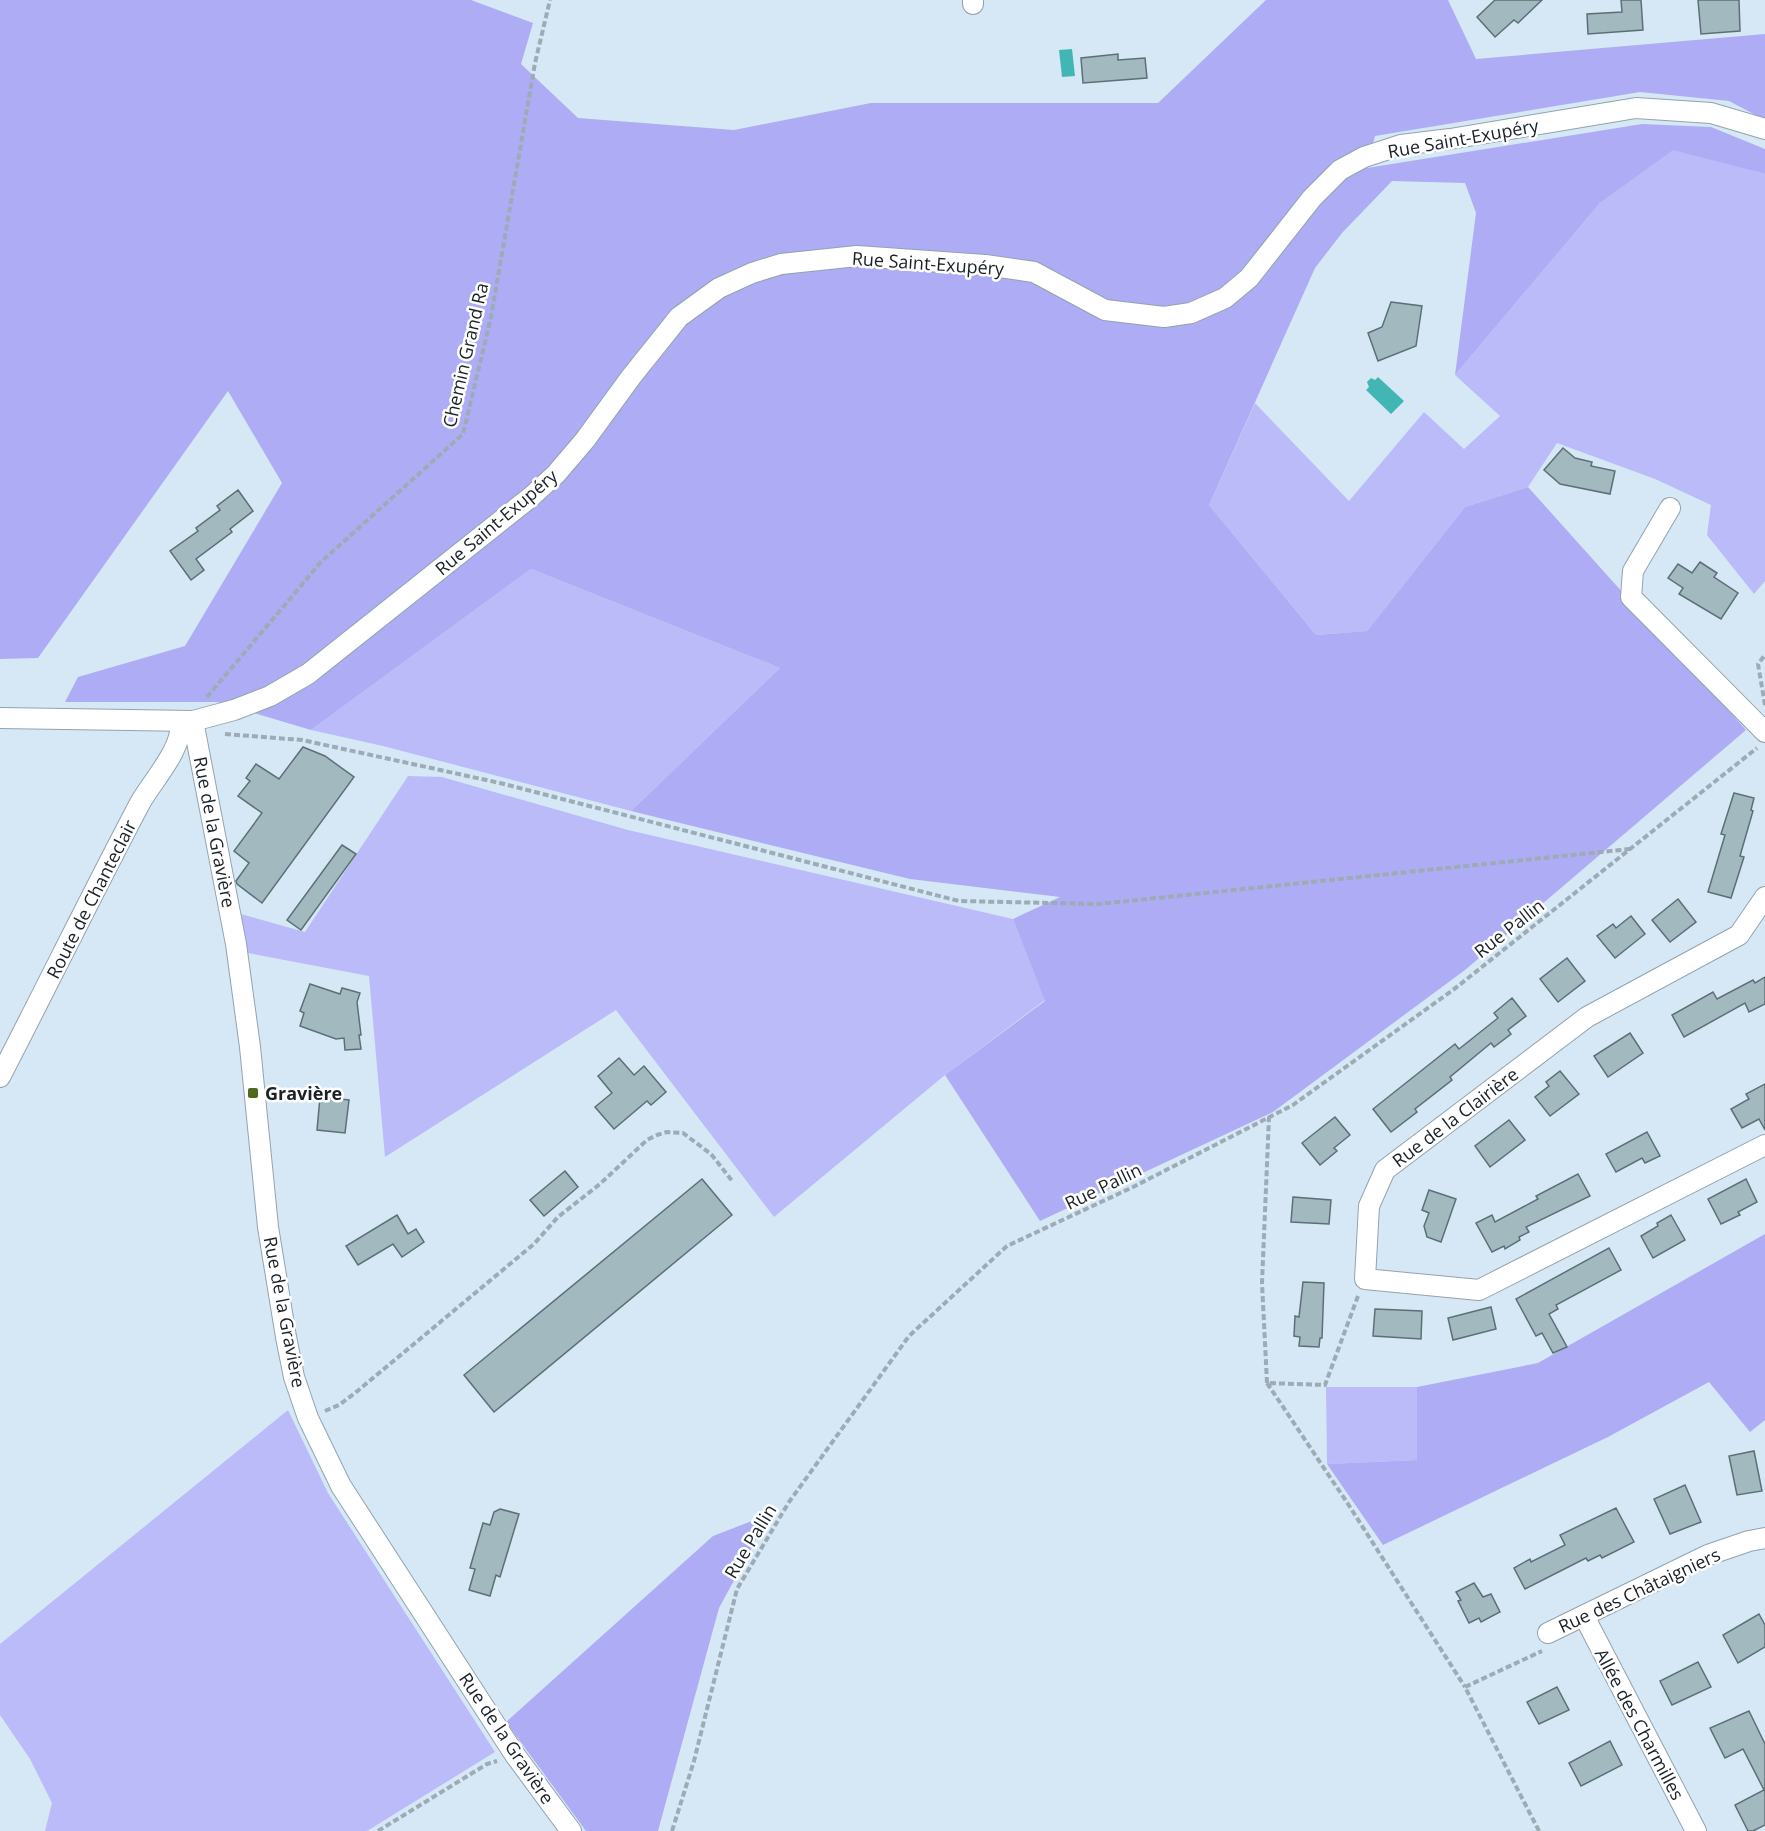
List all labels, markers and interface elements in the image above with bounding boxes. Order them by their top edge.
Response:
street label: Rue Saint-Exupéry [1386,113,1541,163]
street label: Rue Saint-Exupéry [851,246,1006,280]
street label: Chemin Grand Ra [437,280,493,430]
street label: Rue Saint-Exupéry [430,463,563,580]
street label: Rue de la Gravière [189,754,241,910]
street label: Route de Chanteclair [41,815,142,982]
street label: Rue Pallin [1469,893,1549,963]
street label: Rue de la Clairière [1387,1062,1523,1172]
place label: Gravière [265,1081,342,1105]
marker: Gravière [246,1086,260,1100]
street label: Rue Pallin [1061,1157,1145,1215]
street label: Rue de la Gravière [259,1234,311,1390]
street label: Rue Pallin [718,1499,782,1583]
street label: Rue des Châtaigniers [1554,1542,1724,1638]
street label: Allée des Charmilles [1590,1644,1690,1804]
street label: Rue de la Gravière [454,1668,560,1808]

